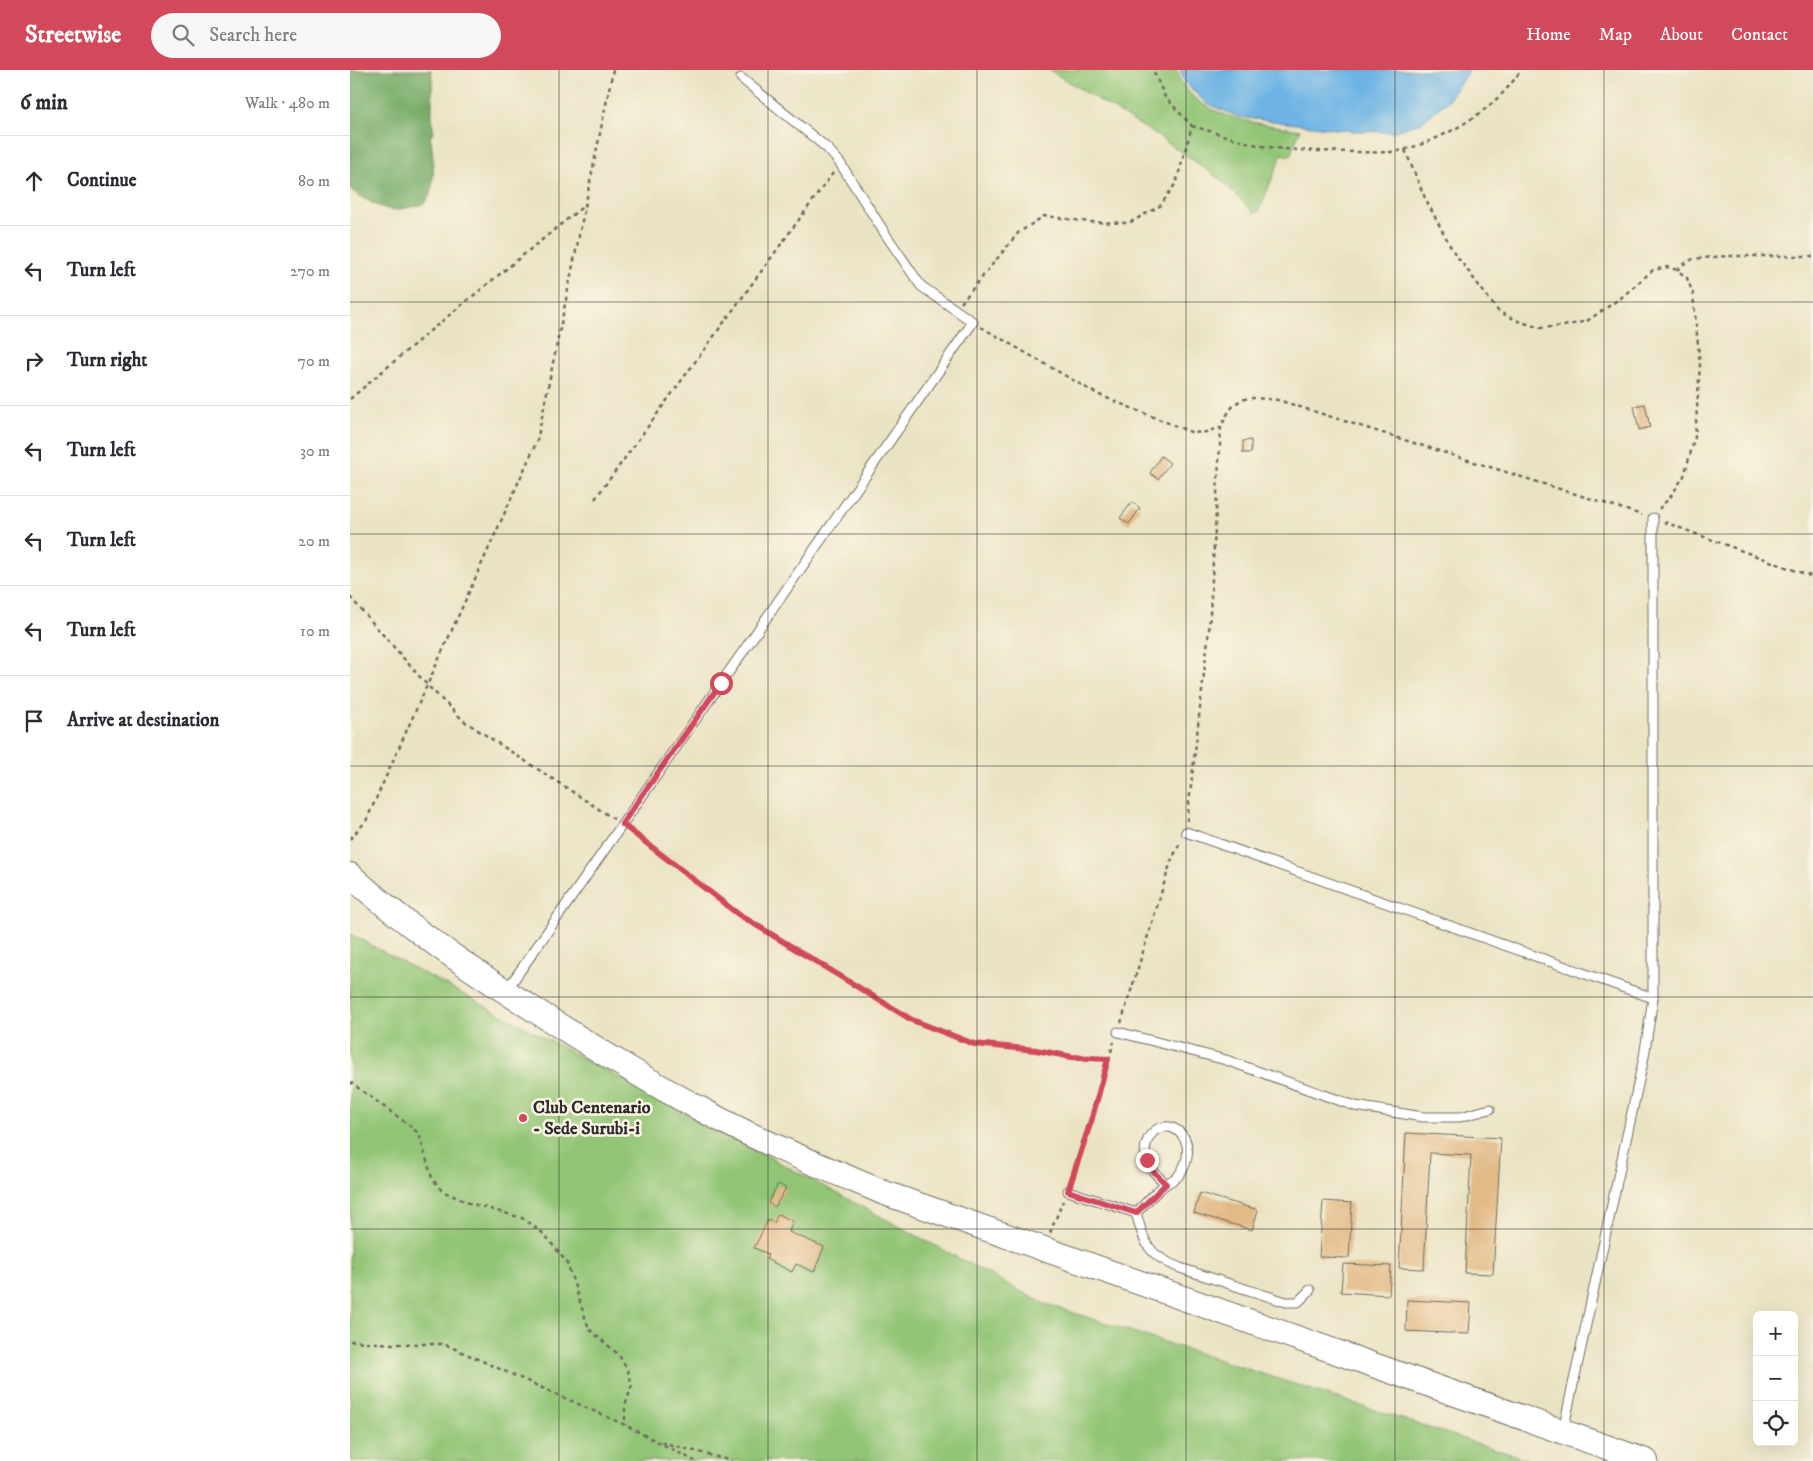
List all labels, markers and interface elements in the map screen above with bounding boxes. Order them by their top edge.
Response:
search box [151,13,501,58]
text: Streetwise [25,20,121,50]
icon: search [169,21,197,49]
text: Search here [209,24,297,47]
text: Home [1526,24,1571,46]
text: Map [1599,24,1632,46]
text: About [1660,24,1703,46]
text: Contact [1731,24,1788,46]
text: 6 min [20,90,68,116]
text: Walk · 480 m [245,93,330,113]
icon: ahead [20,167,48,195]
text: Continue [67,169,137,192]
text: 80 m [298,171,330,191]
icon: left [20,257,48,285]
text: Turn left [67,259,136,282]
text: 270 m [290,261,330,281]
icon: right [20,347,48,375]
text: Turn right [67,349,147,372]
text: 70 m [298,351,330,371]
icon: left [20,437,48,465]
text: Turn left [67,439,136,462]
text: 30 m [300,441,330,461]
icon: left [20,527,48,555]
text: Turn left [67,529,136,552]
text: 20 m [298,531,330,551]
icon: left [20,617,48,645]
text: Turn left [67,619,136,642]
text: 10 m [300,621,330,641]
route start [710,672,733,695]
icon: arrive [20,707,48,735]
text: Arrive at destination [67,709,219,732]
place label: Club Centenario - Sede Surubi-i [533,1097,651,1140]
marker: Club Centenario - Sede Surubi-i [517,1112,529,1124]
route end [1136,1149,1159,1172]
map controls [1753,1311,1798,1446]
button: + [1753,1311,1798,1356]
button: − [1753,1356,1798,1401]
button: locate [1753,1401,1798,1446]

